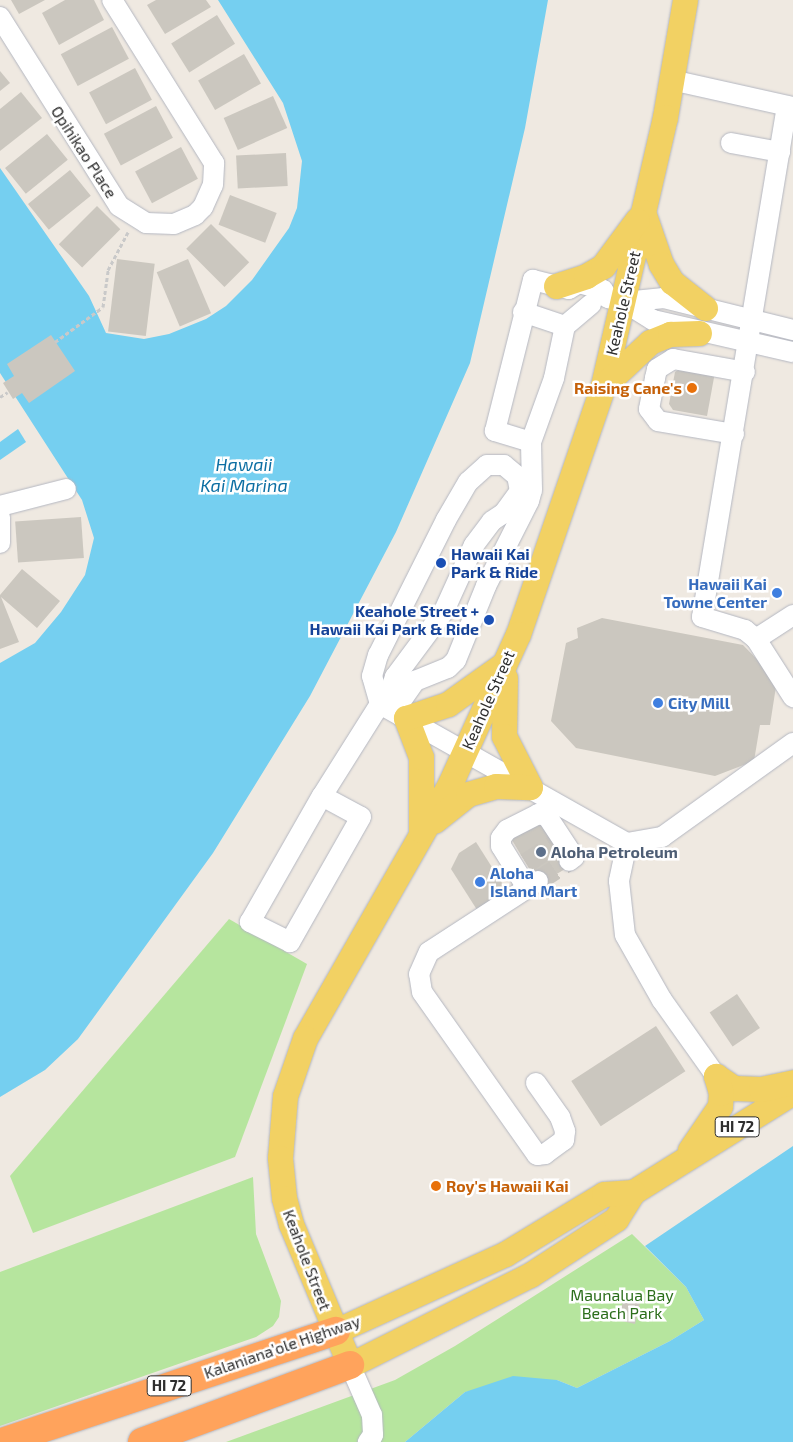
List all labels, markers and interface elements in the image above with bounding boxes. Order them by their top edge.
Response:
street label: Opihikao Place [47,102,121,202]
street label: Keahole Street [602,249,644,357]
place label: Raising Cane's [574,378,682,398]
marker: Raising Cane's [686,382,698,394]
water label: Hawaii Kai Marina [200,454,288,496]
place label: Hawaii Kai Park & Ride [451,544,538,582]
marker: Hawaii Kai Park & Ride [435,557,447,569]
place label: Hawaii Kai Towne Center [663,574,767,612]
marker: Hawaii Kai Towne Center [771,587,783,599]
place label: Keahole Street + Hawaii Kai Park & Ride [310,601,479,639]
marker: Keahole Street + Hawaii Kai Park & Ride [483,614,495,626]
street label: Keahole Street [458,648,518,752]
place label: City Mill [668,693,730,713]
marker: City Mill [652,697,664,709]
place label: Aloha Petroleum [551,842,678,862]
marker: Aloha Petroleum [535,846,547,858]
place label: Aloha Island Mart [490,863,577,901]
marker: Aloha Island Mart [474,876,486,888]
road number: HI 72 [714,1114,760,1140]
place label: Roy's Hawaii Kai [446,1176,569,1196]
marker: Roy's Hawaii Kai [430,1180,442,1192]
street label: Keahole Street [279,1207,335,1313]
park label: Maunalua Bay Beach Park [570,1285,674,1323]
street label: Kalaniana’ole Highway [201,1311,363,1383]
road number: HI 72 [146,1374,192,1398]

